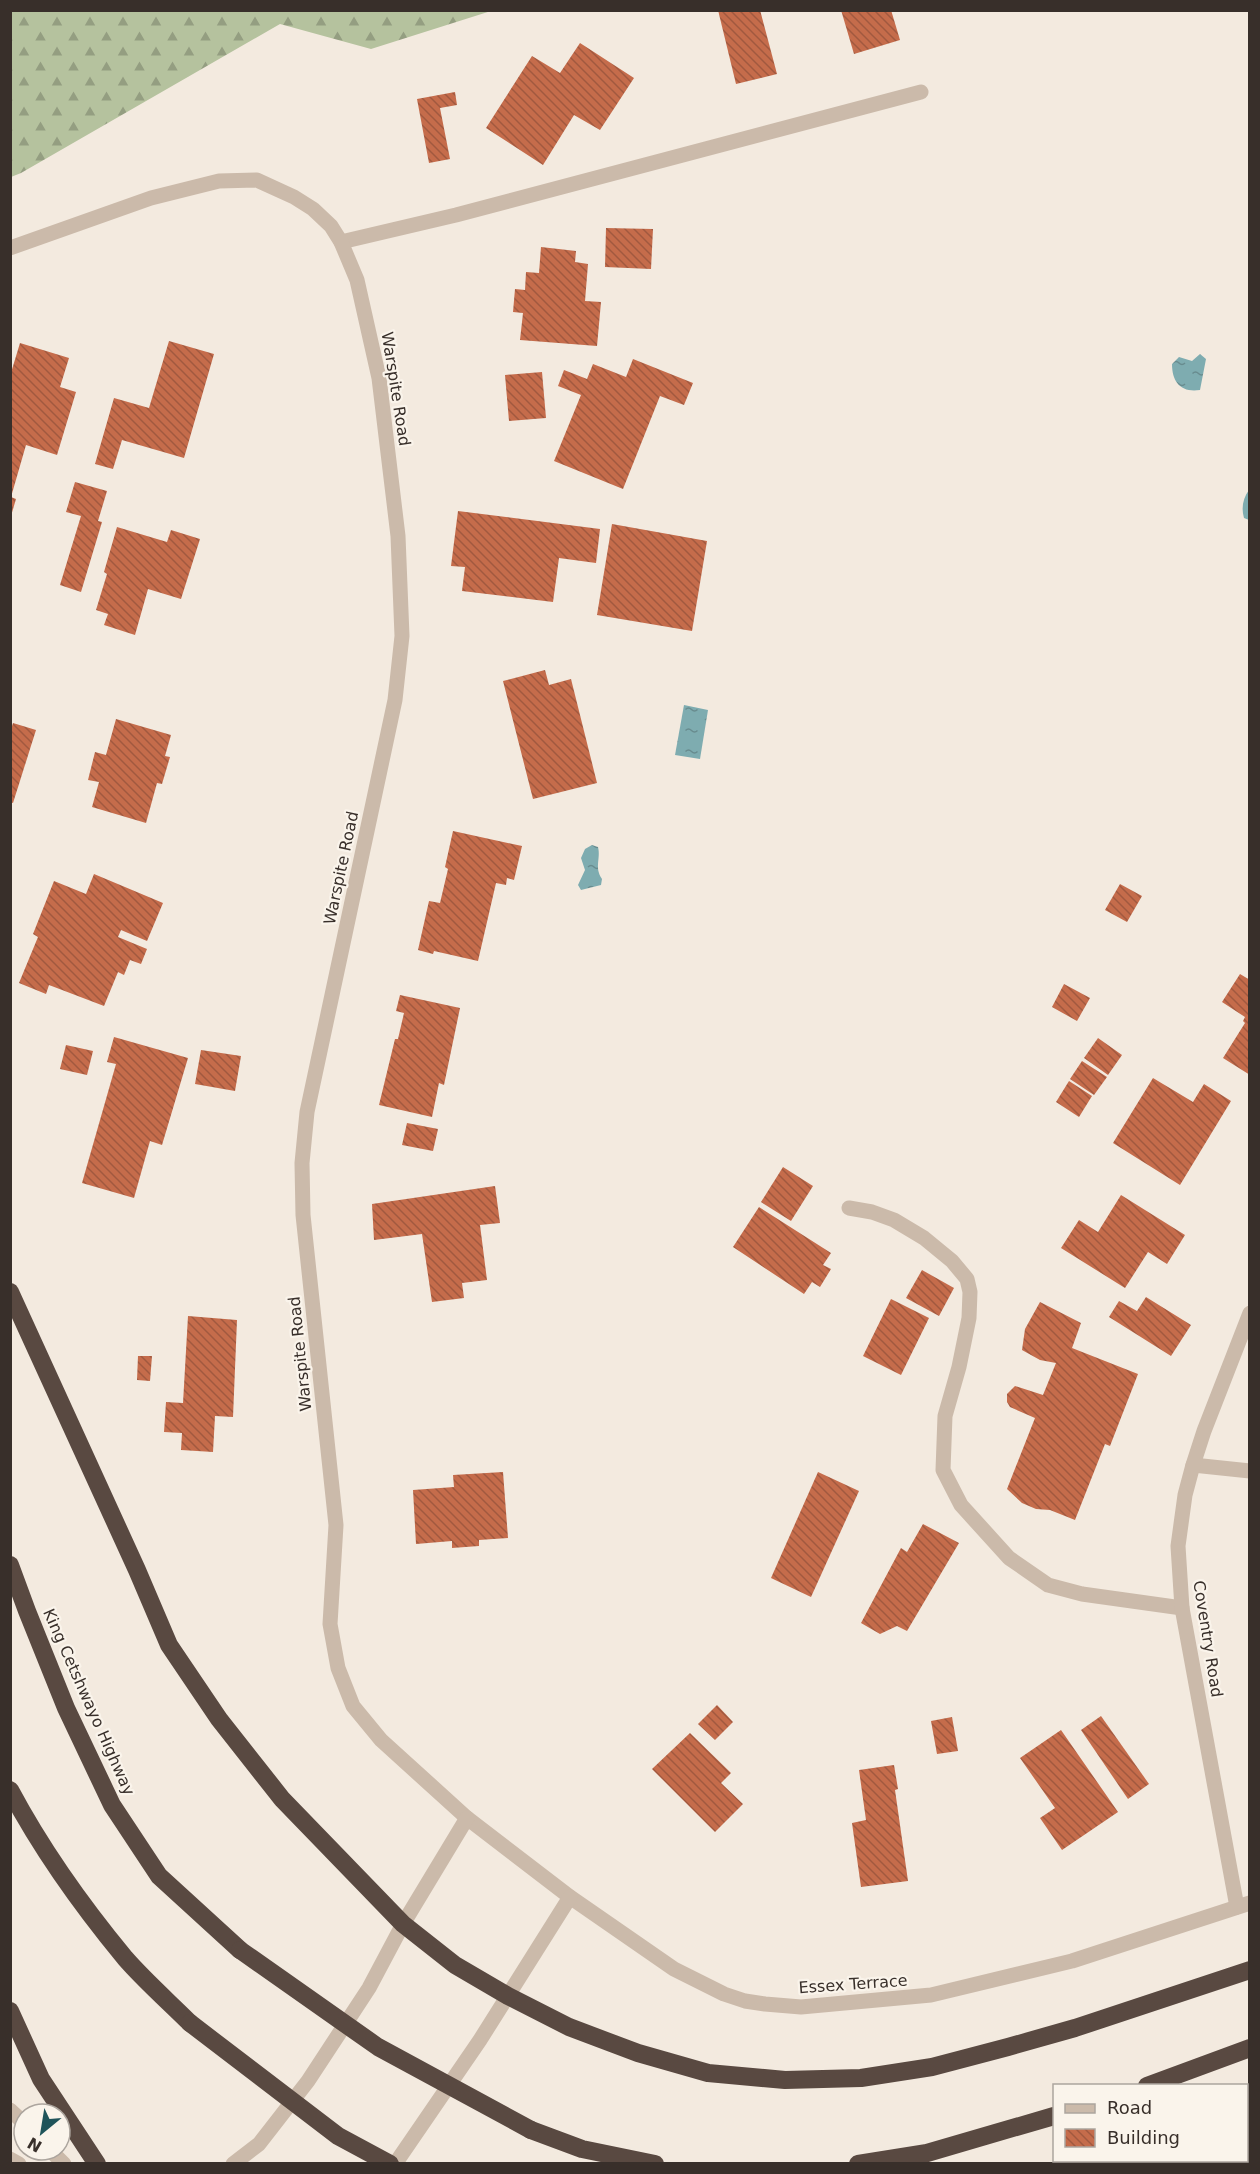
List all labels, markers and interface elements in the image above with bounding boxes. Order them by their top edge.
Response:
street label: Warspite Road [378,330,414,448]
street label: Warspite Road [320,810,362,926]
street label: Warspite Road [285,1296,315,1412]
street label: Coventry Road [1189,1579,1227,1699]
street label: King Cetshwayo Highway [39,1606,139,1798]
street label: Essex Terrace [798,1971,908,1997]
legend [1053,2084,1248,2162]
text: Road [1107,2097,1152,2118]
north arrow [12,2102,72,2162]
text: Building [1107,2127,1180,2148]
text: N [24,2133,45,2156]

